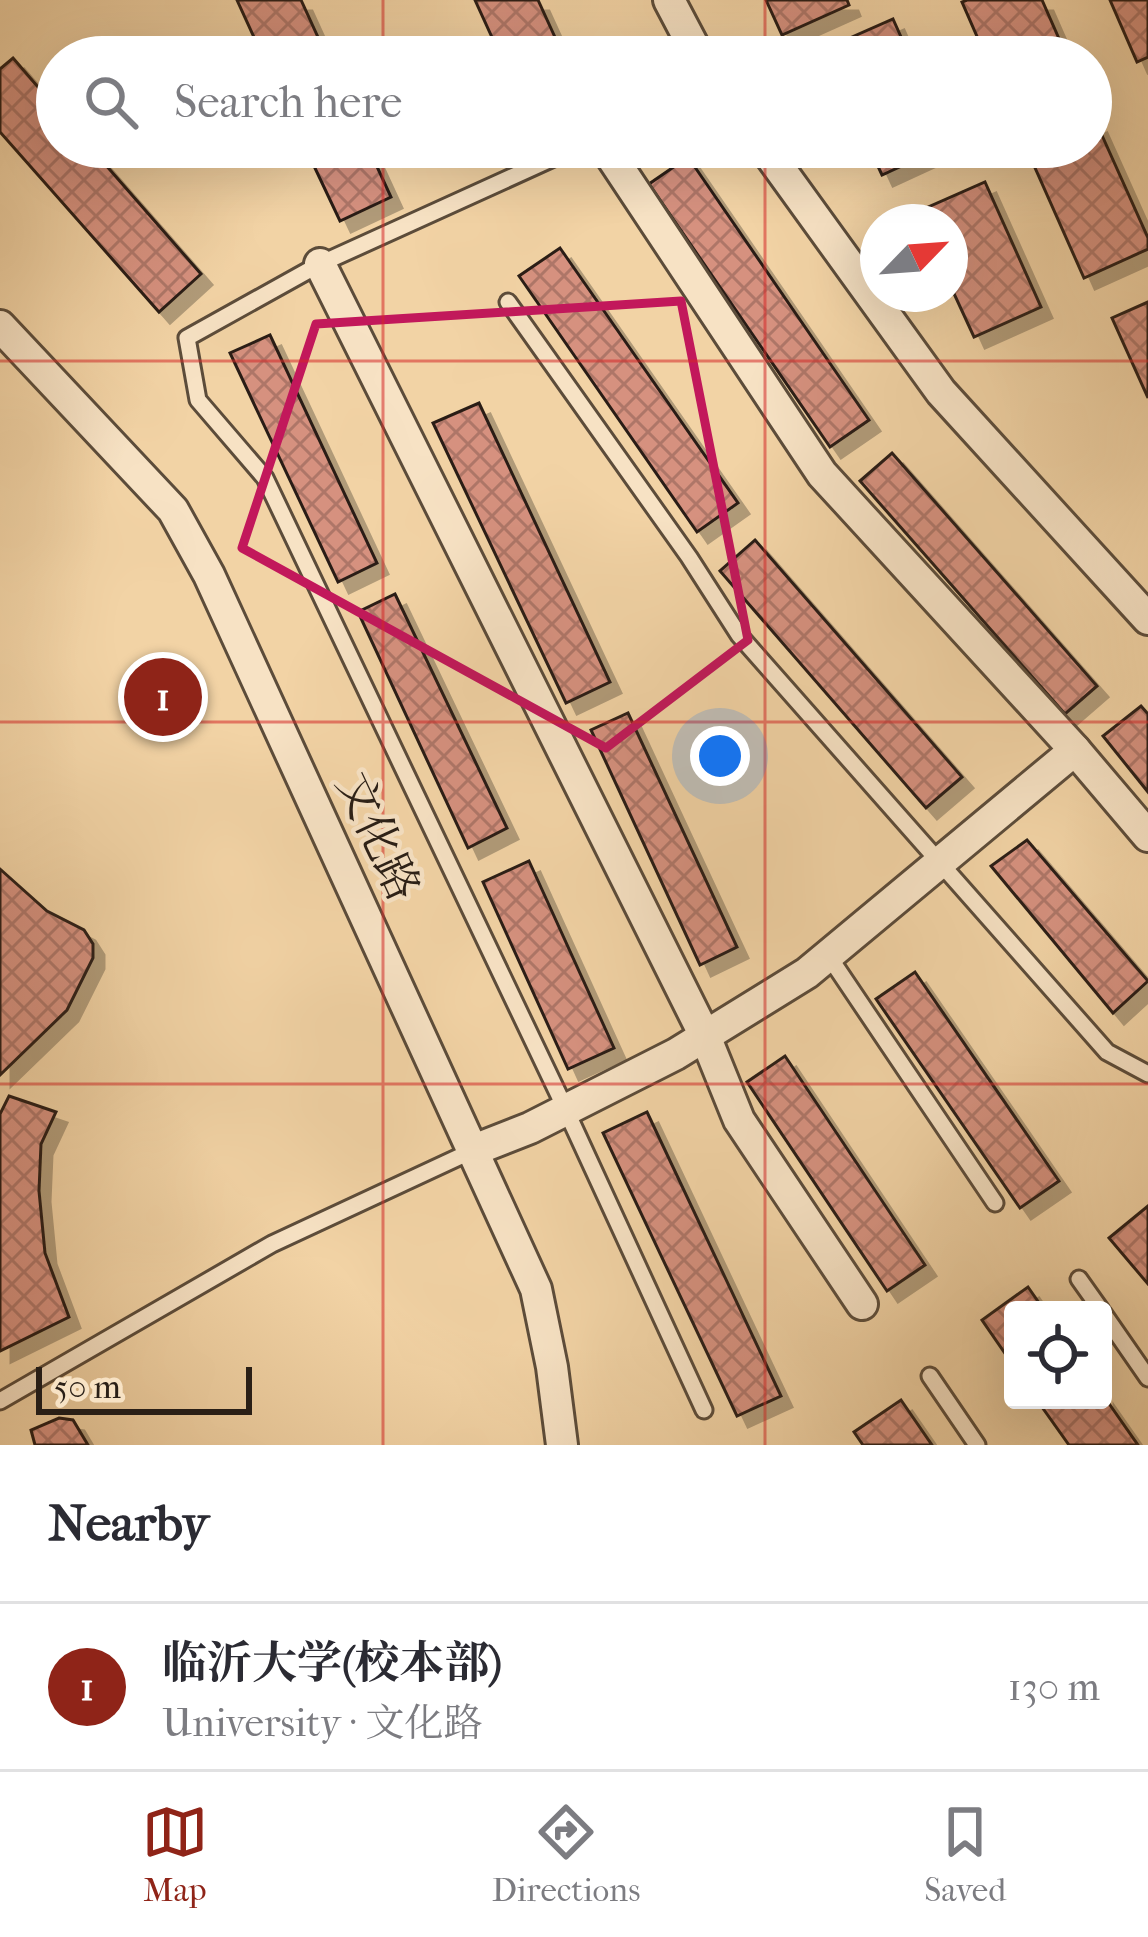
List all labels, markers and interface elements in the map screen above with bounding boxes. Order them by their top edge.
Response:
search box [36,36,1112,168]
icon: search [78,69,144,135]
text: Search here [174,76,402,129]
north arrow [860,204,968,312]
pin: 1 [124,652,202,742]
your location [690,726,750,786]
street label: 文化路 [325,764,430,909]
map controls [1004,1301,1112,1409]
button: locate [1004,1301,1112,1409]
scale bar [36,1361,252,1414]
text: 50 m [54,1368,121,1407]
text: Nearby [48,1493,209,1553]
text: 临沂大学(校本部) [162,1637,502,1690]
text: 1 [80,1664,94,1710]
text: 130 m [1008,1664,1100,1710]
text: University · 文化路 [162,1700,482,1746]
tab: Map [142,1799,208,1910]
tab: Directions [492,1799,640,1910]
tab: Saved [924,1799,1006,1910]

